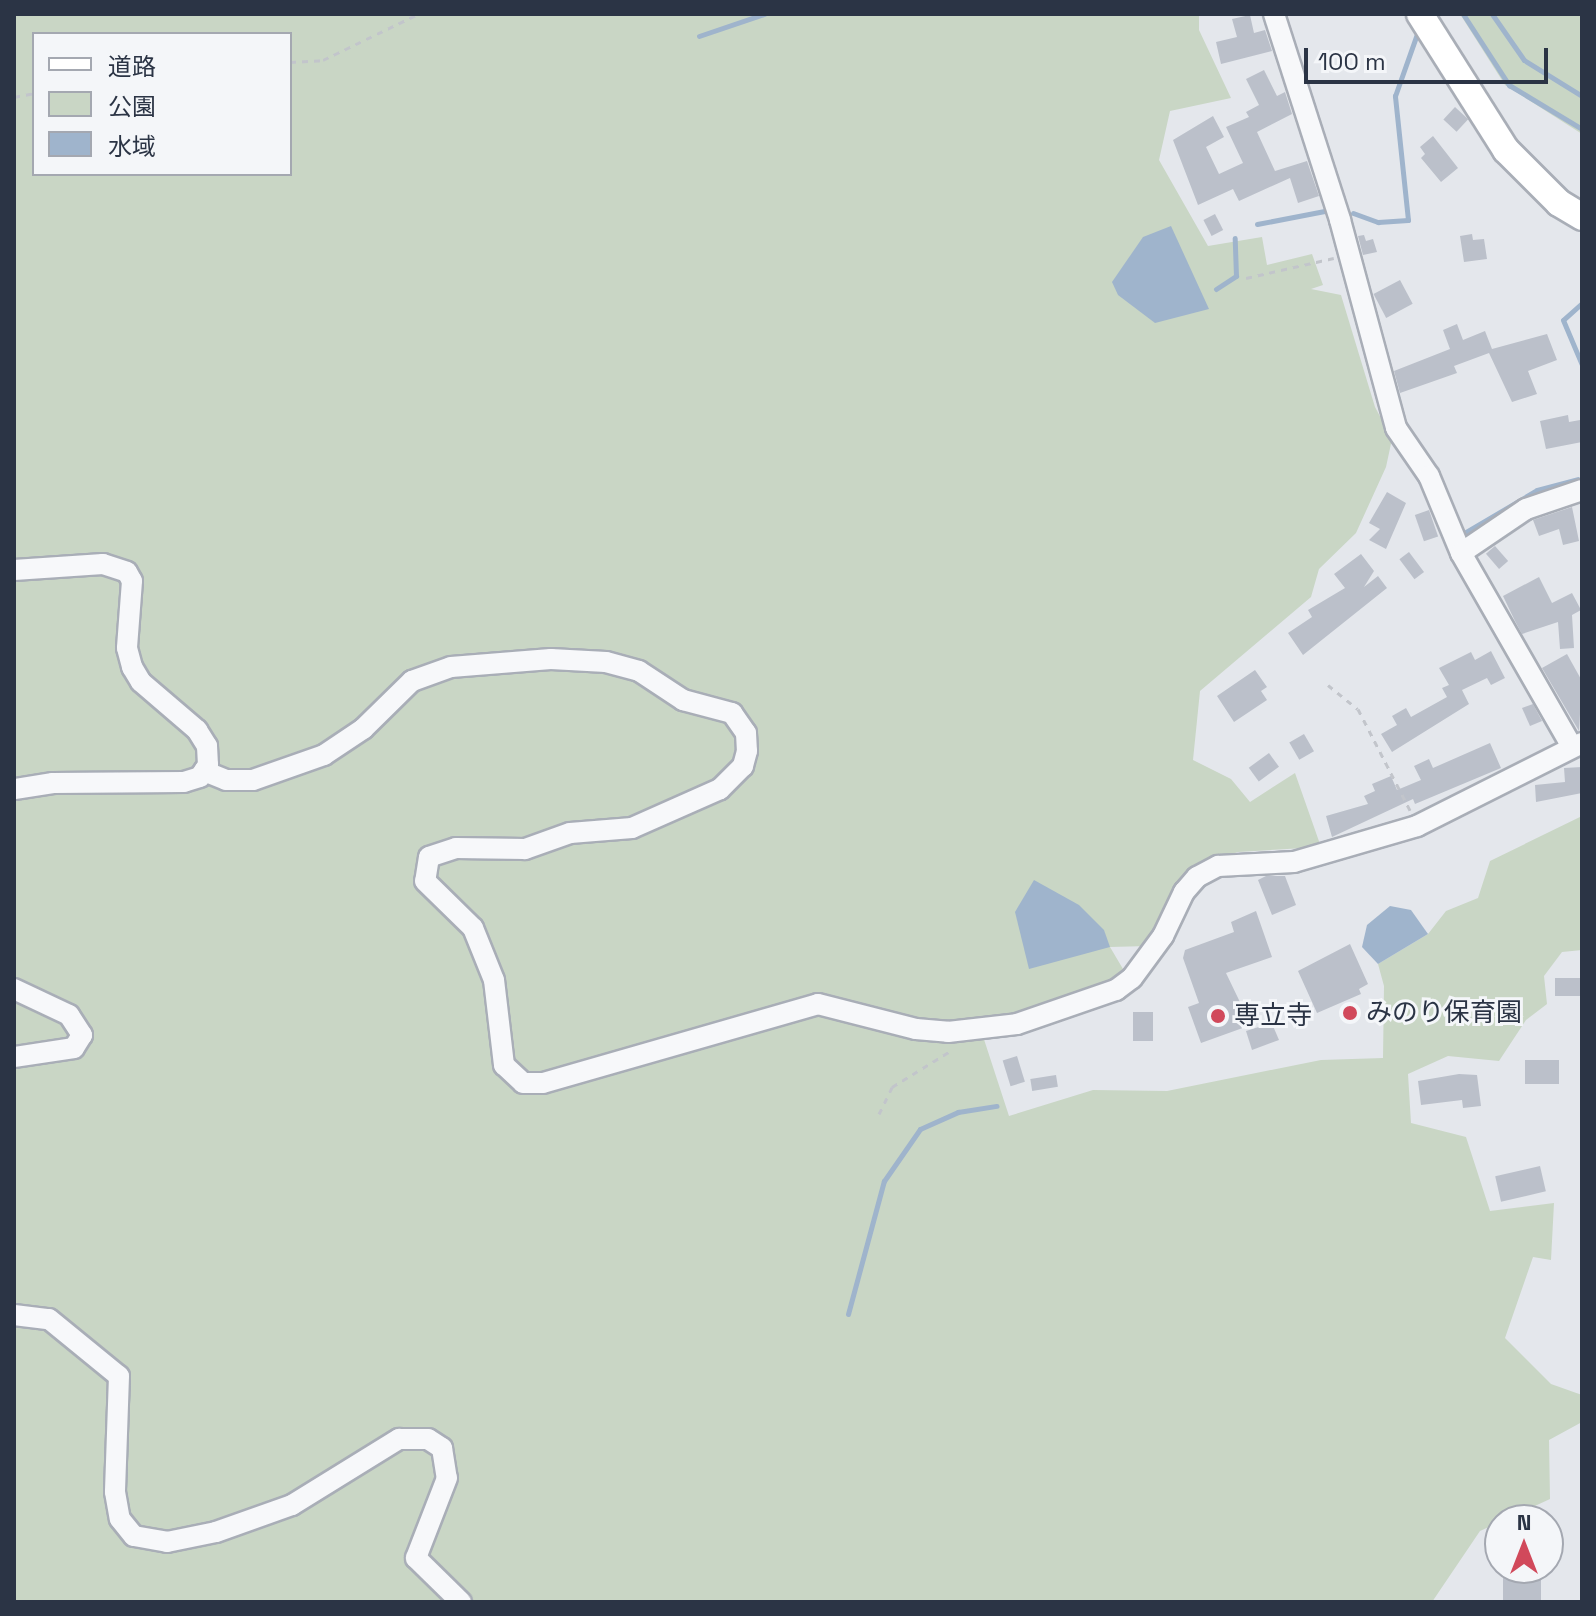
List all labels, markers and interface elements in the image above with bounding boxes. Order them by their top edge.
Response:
legend [32,32,292,176]
scale bar [1308,32,1552,82]
text: 100 m [1318,46,1386,77]
text: 道路 [108,51,156,82]
text: 公園 [108,91,156,122]
text: 水域 [108,131,156,162]
place label: みのり保育園 [1366,997,1522,1029]
place label: 専立寺 [1234,1000,1312,1032]
marker: みのり保育園 [1341,1004,1359,1022]
marker: 専立寺 [1209,1007,1227,1025]
north arrow [1484,1504,1564,1584]
text: N [1517,1508,1531,1536]

